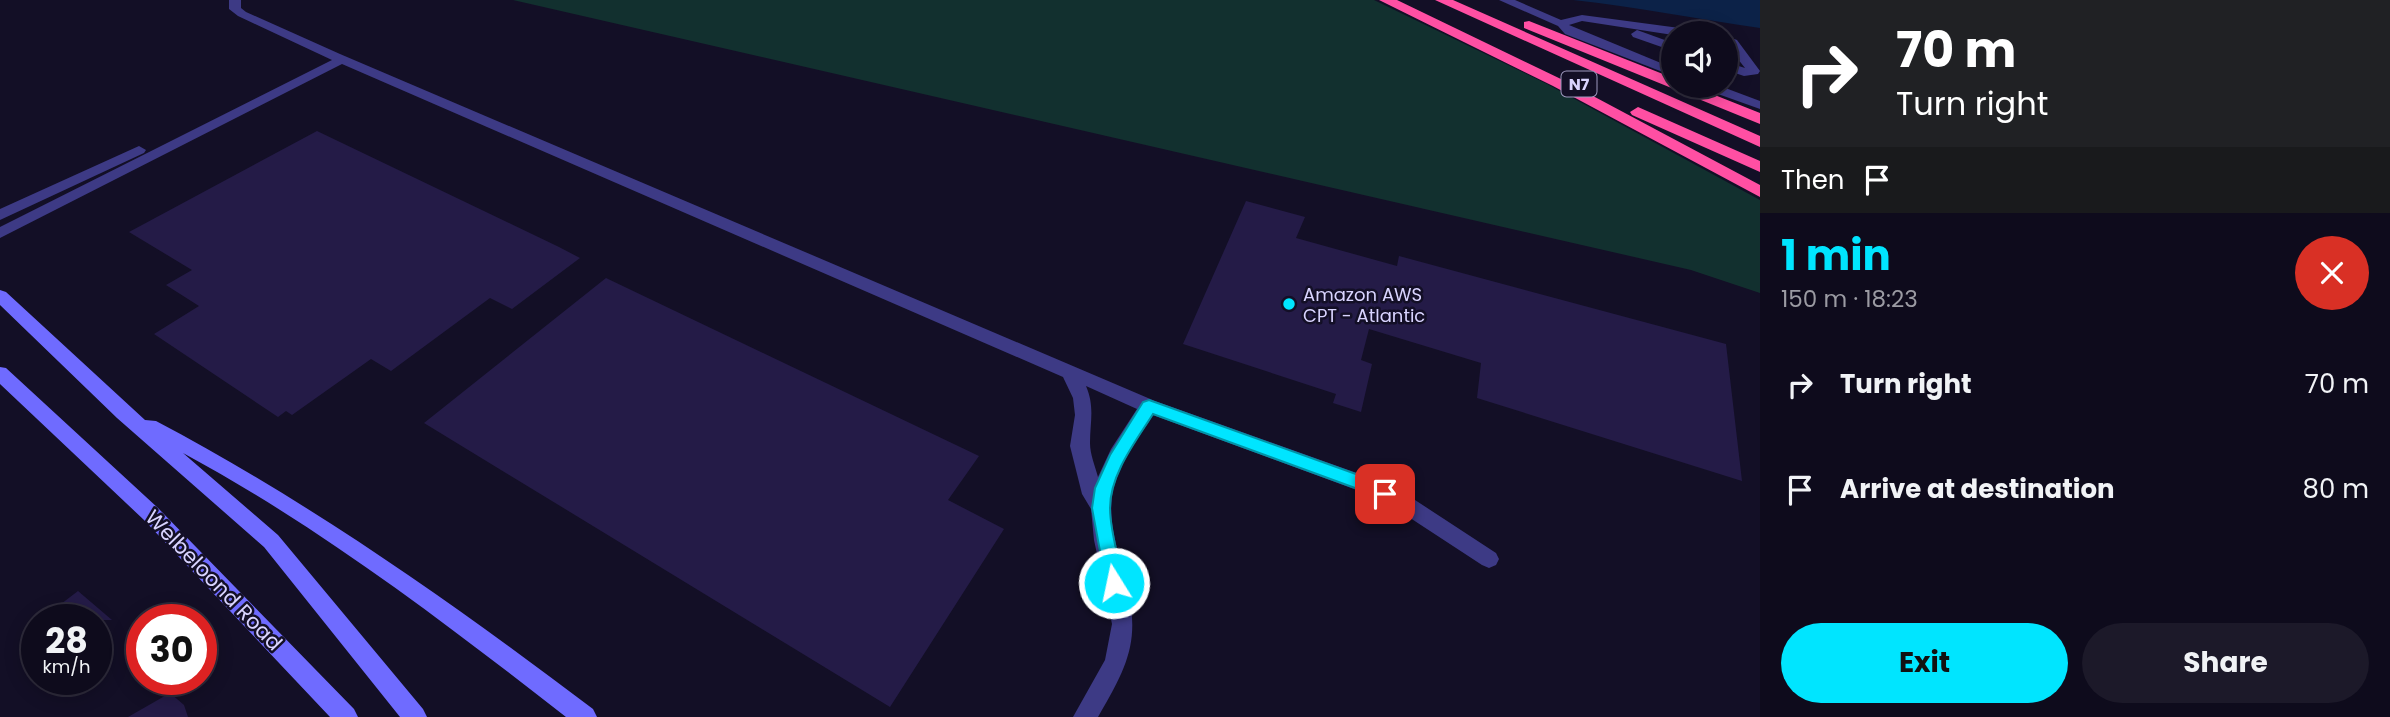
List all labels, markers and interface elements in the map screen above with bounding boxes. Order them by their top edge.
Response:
text: 70 m [1896,16,2016,84]
map controls [1661,21,1738,98]
button: sound [1661,21,1738,98]
icon: right [1781,28,1872,119]
road number: N7 [1562,72,1596,96]
text: Turn right [1896,81,2048,126]
icon: arrive [1858,161,1896,199]
text: Then [1781,162,1844,198]
text: 1 min [1781,226,1891,285]
button: close [2295,236,2369,310]
place label: Amazon AWS CPT - Atlantic [1303,282,1425,328]
text: 150 m · 18:23 [1781,283,1918,315]
marker: Amazon AWS CPT - Atlantic [1281,296,1297,312]
icon: right [1781,366,1819,404]
text: Turn right [1840,366,1972,402]
text: 70 m [2305,366,2369,402]
pin [1355,464,1415,524]
icon: arrive [1781,471,1819,509]
text: Arrive at destination [1840,471,2115,507]
text: 80 m [2303,471,2369,507]
icon: arrive [1366,475,1404,513]
street label: Welbeloond Road [139,503,289,657]
position arrow [1077,546,1151,620]
speed limit sign: 30 [126,604,217,695]
text: 28 [45,616,88,665]
button: Exit [1781,623,2068,703]
button: Share [2082,623,2369,703]
text: km/h [43,654,90,679]

